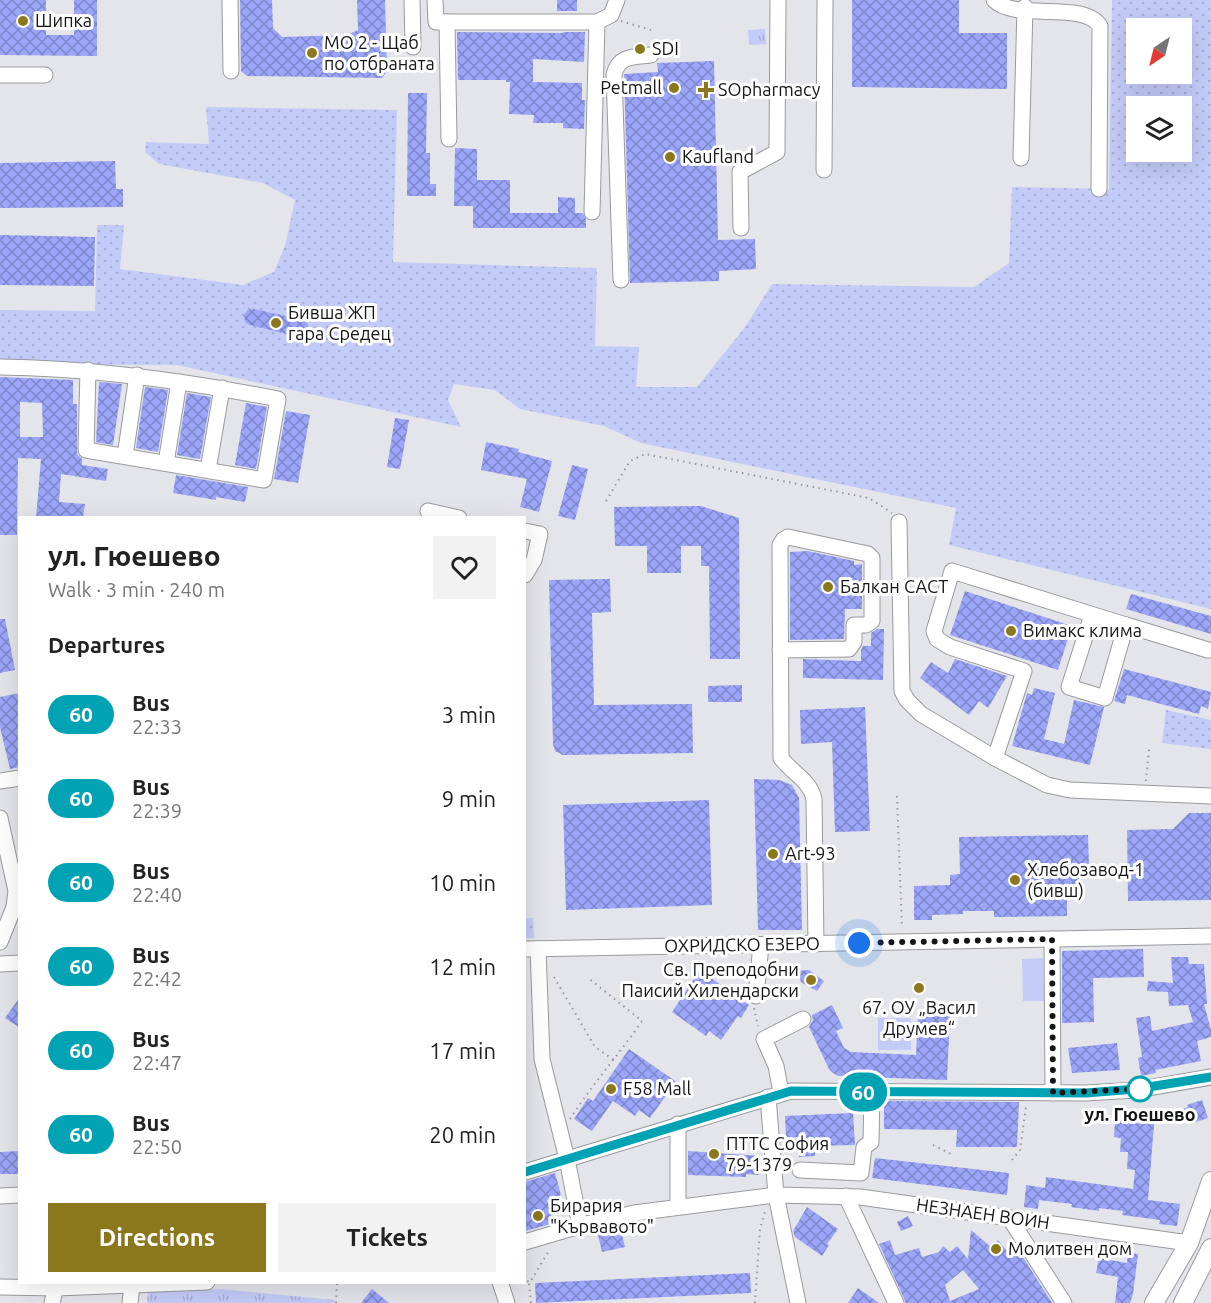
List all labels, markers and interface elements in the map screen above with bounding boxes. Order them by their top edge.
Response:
place label: Шипка [35,10,92,30]
marker: Шипка [16,14,30,28]
north arrow [1126,18,1192,84]
map controls [1126,18,1192,162]
place label: МО 2 - Щаб по отбраната [324,32,435,73]
place label: SDI [652,38,679,58]
marker: SDI [633,42,647,56]
marker: МО 2 - Щаб по отбраната [305,46,319,60]
place label: Petmall [600,77,662,97]
place label: SOpharmacy [718,79,821,99]
marker: Petmall [667,81,681,95]
marker: SOpharmacy [699,83,713,97]
button: layers [1126,96,1192,162]
place label: Kaufland [682,146,754,166]
marker: Kaufland [663,150,677,164]
place label: Бивша ЖП гара Средец [288,302,391,343]
marker: Бивша ЖП гара Средец [269,316,283,330]
button: heart [433,536,496,599]
text: ул. Гюешево [48,540,221,571]
place label: Балкан САСТ [840,576,948,596]
text: Walk · 3 min · 240 m [48,578,225,601]
marker: Балкан САСТ [821,580,835,594]
place label: Вимакс клима [1023,620,1142,640]
marker: Вимакс клима [1004,624,1018,638]
text: Departures [48,632,165,657]
text: Bus [132,690,170,715]
text: 60 [69,702,93,726]
text: 3 min [442,702,496,727]
text: 22:33 [132,715,182,738]
text: Bus [132,774,170,799]
text: 60 [69,786,93,810]
text: 9 min [442,786,496,811]
text: 22:39 [132,799,182,822]
place label: Art-93 [785,843,836,863]
marker: Art-93 [766,847,780,861]
text: Bus [132,858,170,883]
place label: Хлебозавод-1 (бивш) [1027,859,1144,901]
text: 60 [69,870,93,894]
text: 10 min [429,870,496,895]
marker: Хлебозавод-1 (бивш) [1008,873,1022,887]
text: 22:40 [132,883,182,906]
your location [844,928,874,958]
street label: ОХРИДСКО ЕЗЕРО [664,933,820,955]
text: Bus [132,942,170,967]
text: 60 [69,954,93,978]
text: 12 min [429,954,496,979]
place label: Св. Преподобни Паисий Хилендарски [622,959,799,1000]
text: 22:42 [132,967,182,990]
marker: Св. Преподобни Паисий Хилендарски [804,973,818,987]
marker: 67. ОУ „Васил Друмев“ [912,981,926,995]
place label: 67. ОУ „Васил Друмев“ [862,997,976,1038]
text: Bus [132,1026,170,1051]
text: 60 [69,1038,93,1062]
text: 17 min [429,1038,496,1063]
text: 22:47 [132,1051,182,1074]
line badge: 60 [836,1072,890,1112]
marker: ул. Гюешево [1127,1076,1153,1102]
place label: F58 Mall [623,1078,692,1098]
text: 60 [851,1080,875,1104]
marker: F58 Mall [604,1082,618,1096]
place label: ул. Гюешево [1085,1104,1195,1124]
text: Bus [132,1110,170,1135]
text: 60 [69,1122,93,1146]
text: 20 min [429,1122,496,1147]
place label: ПТТС София 79-1379 [726,1133,829,1174]
text: 22:50 [132,1135,182,1158]
marker: ПТТС София 79-1379 [707,1147,721,1161]
street label: НЕЗНАЕН ВОИН [915,1194,1051,1232]
place label: Бирария "Кървавото" [550,1195,654,1236]
button: Directions [48,1203,266,1272]
button: Tickets [278,1203,496,1272]
marker: Бирария "Кървавото" [531,1209,545,1223]
place label: Молитвен дом [1008,1238,1132,1258]
marker: Молитвен дом [989,1242,1003,1256]

